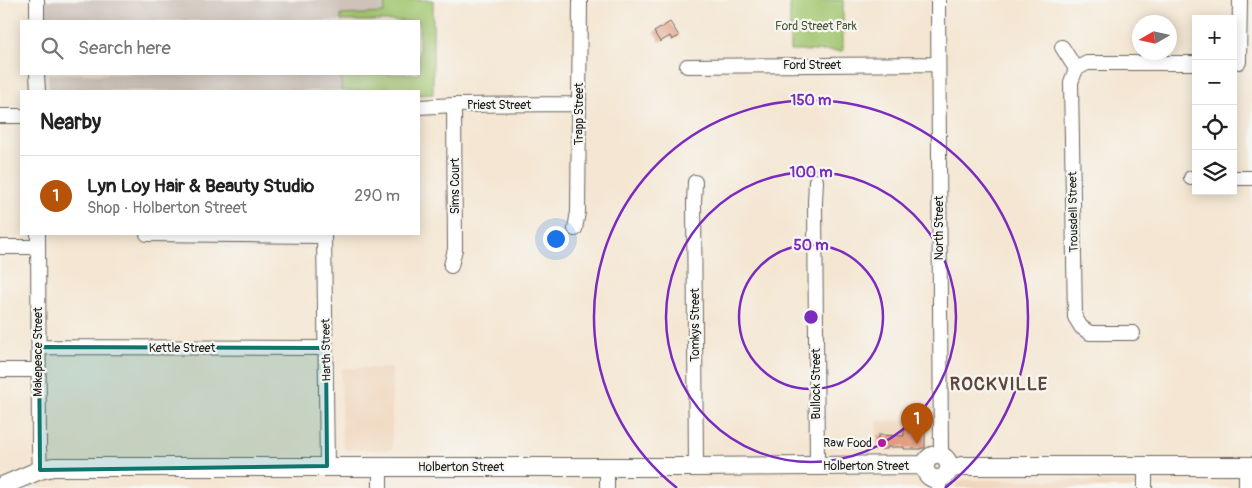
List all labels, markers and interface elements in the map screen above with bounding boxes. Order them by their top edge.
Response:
north arrow [1132,15,1177,60]
map controls [1192,15,1237,195]
button: + [1192,15,1237,60]
park label: Ford Street Park [775,19,857,34]
search box [20,20,420,75]
icon: search [38,34,66,62]
text: Search here [78,36,171,60]
street label: Ford Street [783,58,841,73]
button: − [1192,60,1237,105]
street label: Trapp Street [572,83,587,145]
text: 150 m [791,91,831,110]
street label: Priest Street [467,98,531,113]
button: locate [1192,105,1237,150]
text: Nearby [40,109,101,136]
button: layers [1192,150,1237,195]
street label: Sims Court [448,158,463,214]
text: 100 m [790,163,832,182]
street label: Trousdell Street [1065,171,1082,253]
text: Lyn Loy Hair & Beauty Studio [87,174,314,198]
text: 1 [53,186,59,206]
text: 290 m [354,186,400,206]
street label: North Street [932,196,947,260]
text: Shop · Holberton Street [87,198,247,218]
your location [543,226,569,252]
text: 50 m [794,236,828,255]
street label: Tomkys Street [688,288,703,362]
street label: Makepeace Street [31,307,46,397]
centre of rings [802,308,820,326]
street label: Harth Street [318,318,335,382]
street label: Kettle Street [149,341,216,356]
street label: Bullock Street [809,348,824,420]
district label: ROCKVILLE [950,373,1048,396]
pin: 1 [901,403,933,444]
place label: Raw Food [823,436,872,451]
marker: Raw Food [876,437,888,449]
street label: Holberton Street [823,459,909,474]
street label: Holberton Street [418,460,504,475]

